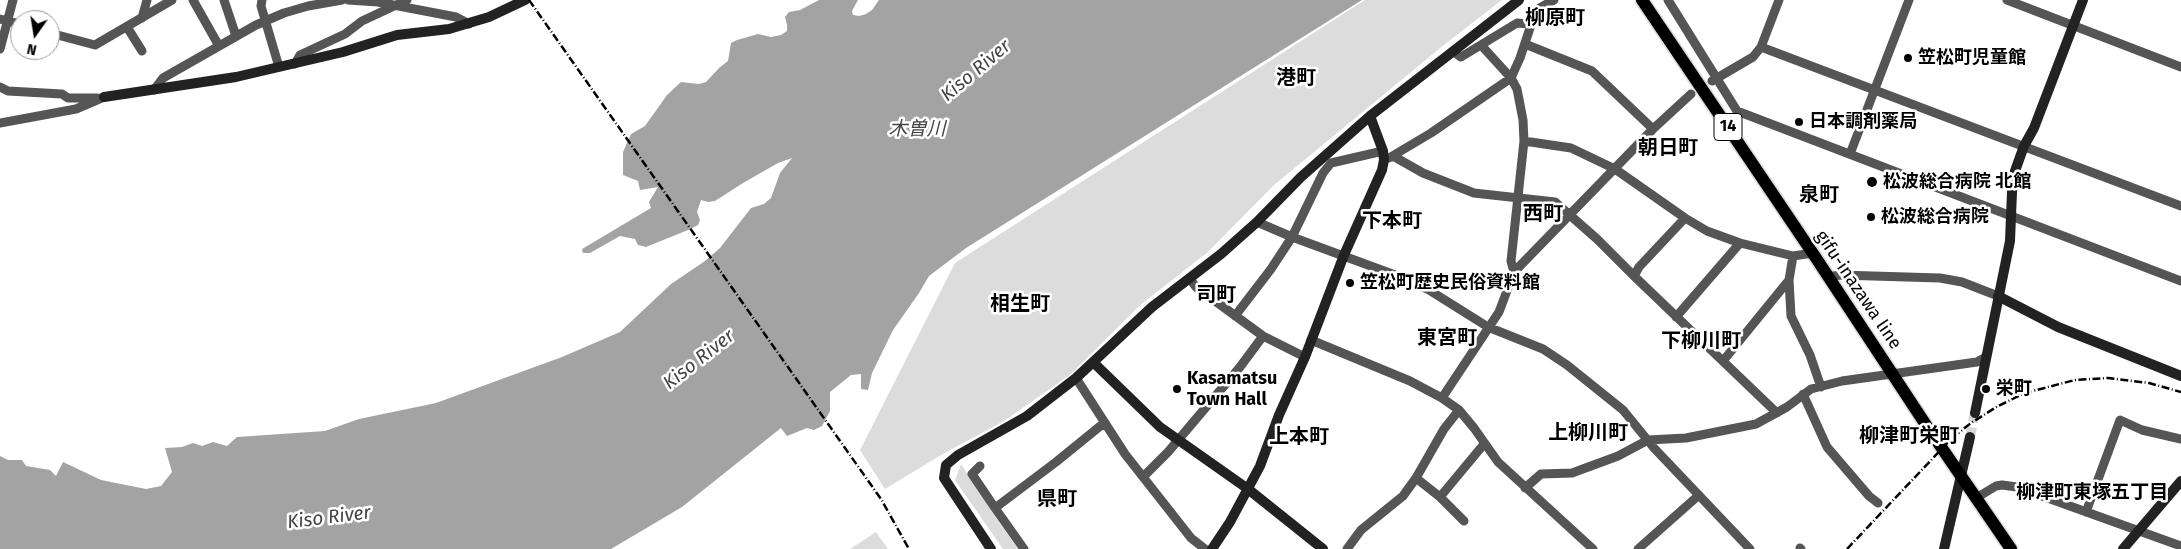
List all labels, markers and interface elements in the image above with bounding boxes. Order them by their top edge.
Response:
district label: 柳原町 [1525,6,1585,30]
north arrow [10,10,60,60]
water label: Kiso River [937,35,1015,107]
text: N [25,40,38,58]
place label: 笠松町児童館 [1918,47,2026,69]
marker: 笠松町児童館 [1902,52,1914,64]
district label: 港町 [1276,66,1316,90]
place label: 日本調剤薬局 [1809,111,1917,133]
road number: 14 [1714,114,1742,140]
marker: 日本調剤薬局 [1793,116,1805,128]
water label: 木曽川 [889,119,945,141]
district label: 朝日町 [1638,136,1698,160]
place label: 松波総合病院 北館 [1883,171,2031,193]
marker: 松波総合病院 北館 [1865,175,1879,189]
district label: 泉町 [1799,183,1839,207]
district label: 西町 [1523,202,1563,226]
place label: 松波総合病院 [1881,206,1989,228]
district label: 下本町 [1362,209,1422,233]
marker: 松波総合病院 [1865,211,1877,223]
street label: gifu-inazawa line [1810,226,1906,354]
place label: 笠松町歴史民俗資料館 [1360,272,1540,294]
marker: 笠松町歴史民俗資料館 [1344,277,1356,289]
district label: 司町 [1196,283,1236,307]
district label: 相生町 [990,292,1050,316]
water label: Kiso River [659,325,739,395]
district label: 東宮町 [1417,326,1477,350]
district label: 下柳川町 [1661,329,1741,353]
place label: Kasamatsu Town Hall [1187,368,1277,410]
place label: 栄町 [1996,378,2032,400]
marker: Kasamatsu Town Hall [1171,383,1183,395]
marker: 栄町 [1980,383,1992,395]
district label: 上柳川町 [1548,421,1628,445]
district label: 柳津町栄町 [1859,424,1959,448]
district label: 上本町 [1269,425,1329,449]
district label: 柳津町東塚五丁目 [2016,482,2168,504]
district label: 県町 [1037,487,1077,511]
water label: Kiso River [286,502,372,534]

